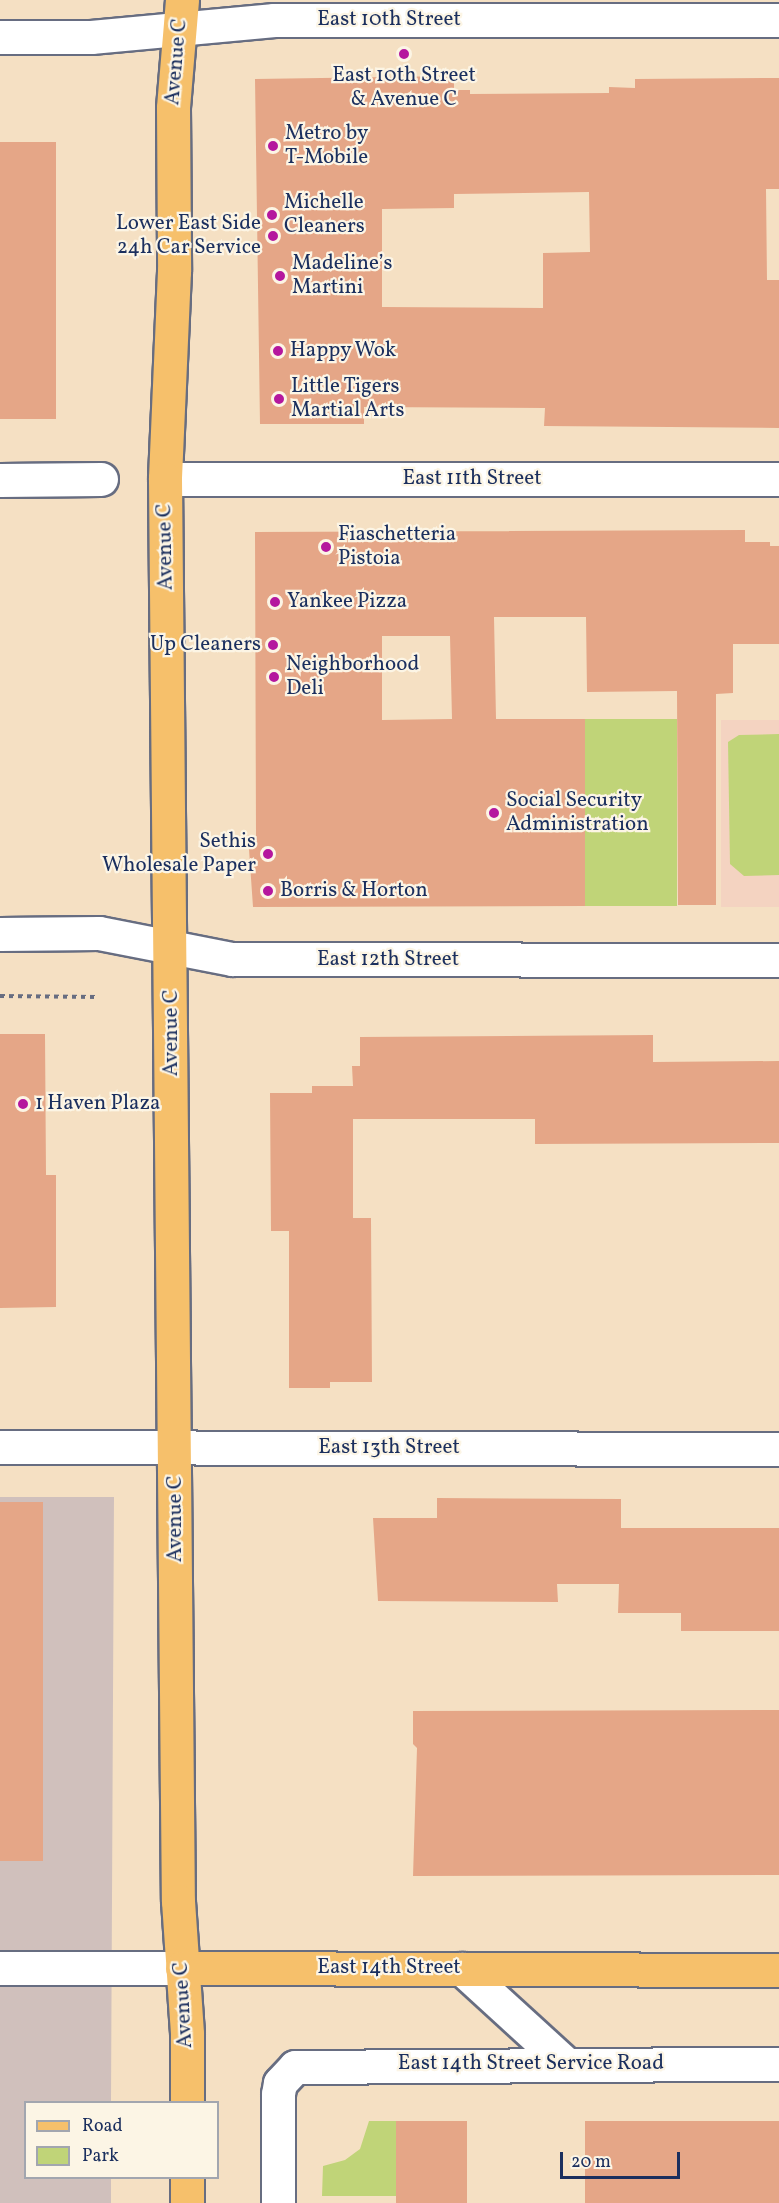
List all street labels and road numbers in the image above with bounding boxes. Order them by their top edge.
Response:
street label: East 10th Street [317,7,461,33]
street label: Avenue C [161,18,193,106]
street label: East 11th Street [402,466,542,492]
street label: Avenue C [153,503,179,591]
street label: East 12th Street [317,947,459,973]
street label: Avenue C [159,990,185,1076]
street label: East 13th Street [318,1435,460,1461]
street label: Avenue C [163,1476,189,1562]
street label: East 14th Street [317,1955,461,1981]
street label: Avenue C [169,1961,199,2049]
street label: East 14th Street Service Road [398,2051,664,2077]

